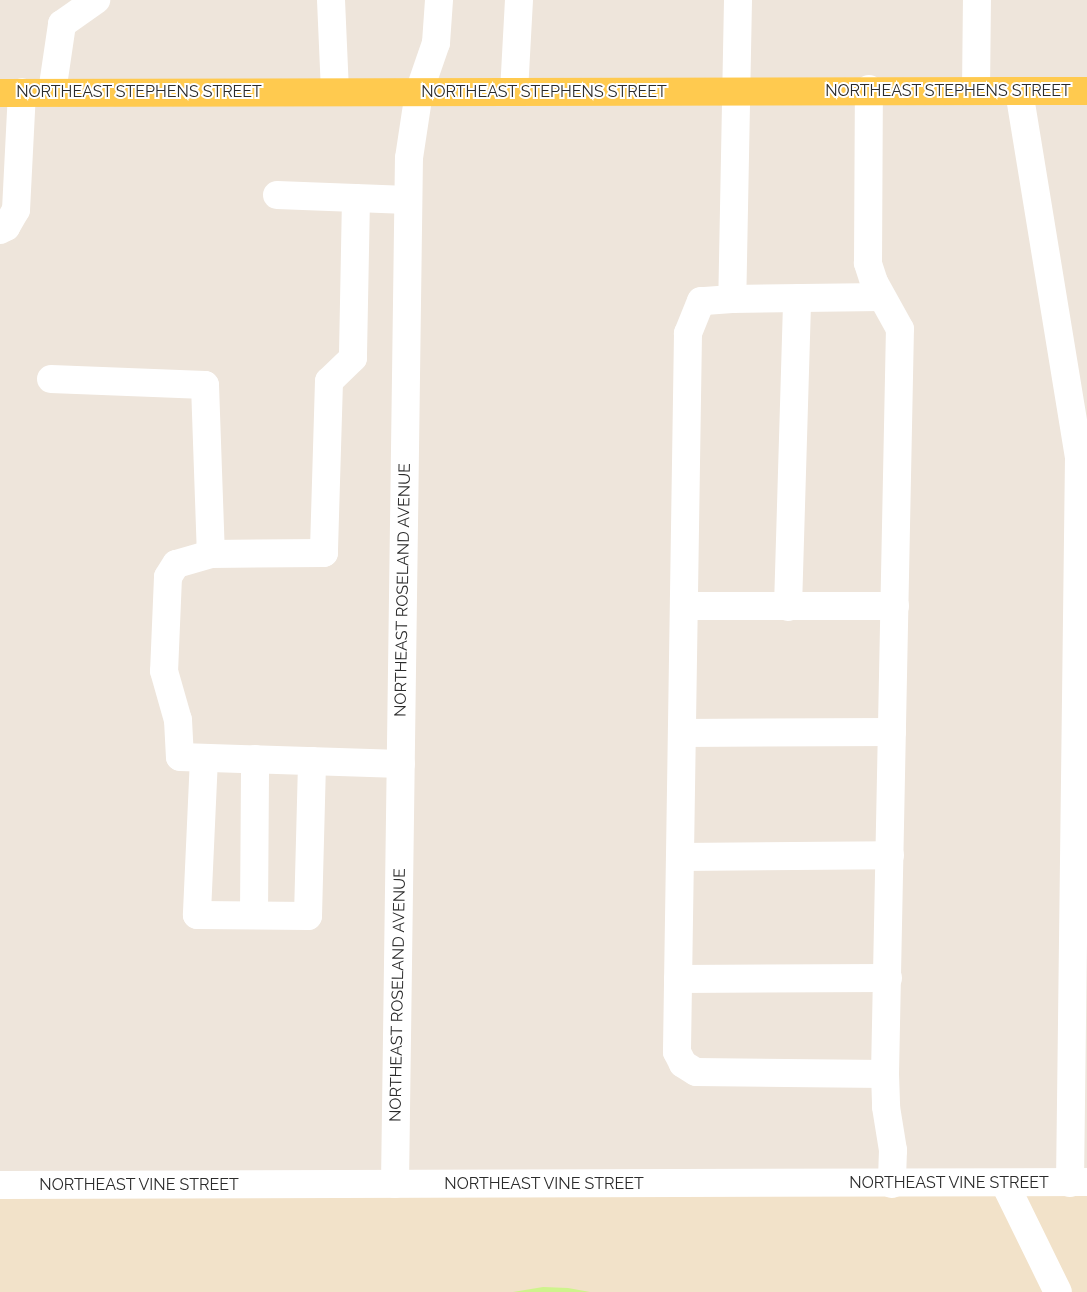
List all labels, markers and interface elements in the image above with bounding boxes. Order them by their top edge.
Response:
street label: NORTHEAST STEPHENS STREET [825,81,1071,101]
street label: NORTHEAST STEPHENS STREET [16,82,262,102]
street label: NORTHEAST STEPHENS STREET [421,82,667,102]
street label: NORTHEAST ROSELAND AVENUE [391,462,415,718]
street label: NORTHEAST ROSELAND AVENUE [386,867,410,1123]
street label: NORTHEAST VINE STREET [849,1173,1049,1193]
street label: NORTHEAST VINE STREET [444,1174,644,1194]
street label: NORTHEAST VINE STREET [39,1175,239,1195]

